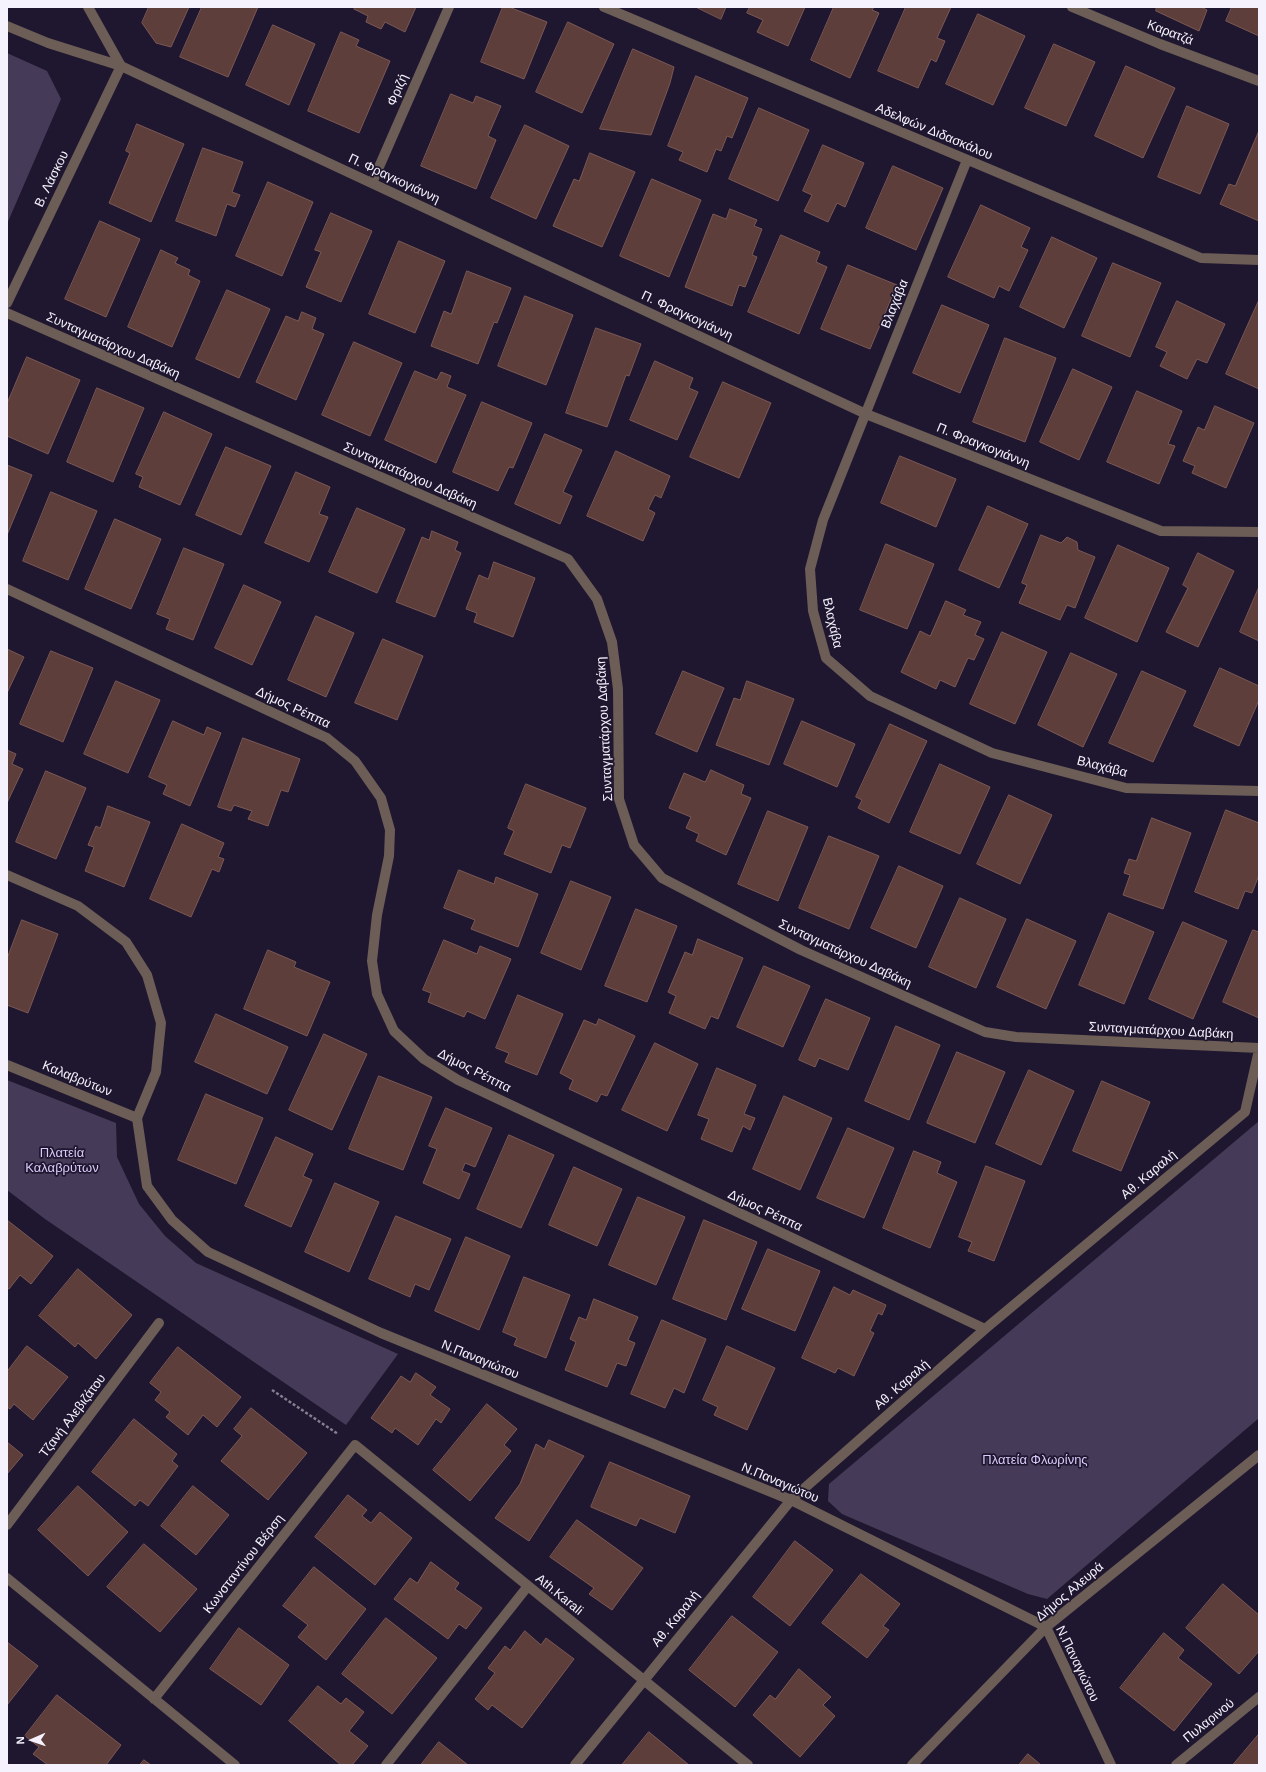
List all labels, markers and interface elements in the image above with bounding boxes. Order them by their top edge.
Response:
street label: Καρατζά [1145,17,1195,49]
street label: Φριζή [384,72,412,108]
street label: Αδελφών Διδασκάλου [873,100,995,164]
street label: Β. Λάσκου [32,148,72,210]
street label: Π. Φραγκογιάννη [346,151,442,207]
street label: Βλαχάβα [878,277,912,331]
street label: Π. Φραγκογιάννη [639,288,735,344]
street label: Συνταγματάρχου Δαβάκη [44,309,182,383]
street label: Π. Φραγκογιάννη [934,420,1032,472]
street label: Συνταγματάρχου Δαβάκη [341,439,479,513]
street label: Βλαχάβα [819,596,845,650]
street label: Συνταγματάρχου Δαβάκη [593,656,617,802]
street label: Δήμος Ρέππα [253,684,333,732]
street label: Βλαχάβα [1075,753,1129,781]
street label: Συνταγματάρχου Δαβάκη [776,916,914,992]
street label: Συνταγματάρχου Δαβάκη [1088,1019,1234,1043]
street label: Δήμος Ρέππα [435,1046,513,1096]
street label: Καλαβρύτων [40,1058,114,1100]
park label: Πλατεία Καλαβρύτων [25,1145,99,1176]
street label: Αθ. Καραλή [1118,1147,1180,1203]
street label: Δήμος Ρέππα [725,1187,805,1235]
street label: Ν.Παναγιώτου [439,1337,521,1383]
street label: Αθ. Καραλή [871,1357,933,1413]
street label: Τζανή Αλεβιζάτου [36,1371,110,1461]
park label: Πλατεία Φλωρίνης [982,1452,1088,1468]
street label: Ν.Παναγιώτου [739,1460,821,1506]
street label: Κωνσταντίνου Βέρση [200,1511,288,1617]
street label: Δήμος Αλευρά [1033,1559,1107,1625]
street label: Ath.Karali [532,1571,586,1619]
street label: Αθ. Καραλή [649,1588,703,1650]
street label: Ν.Παναγιώτου [1052,1623,1102,1705]
street label: Πυλαρινού [1180,1696,1238,1746]
north arrow [12,1720,52,1760]
text: N [14,1736,26,1745]

